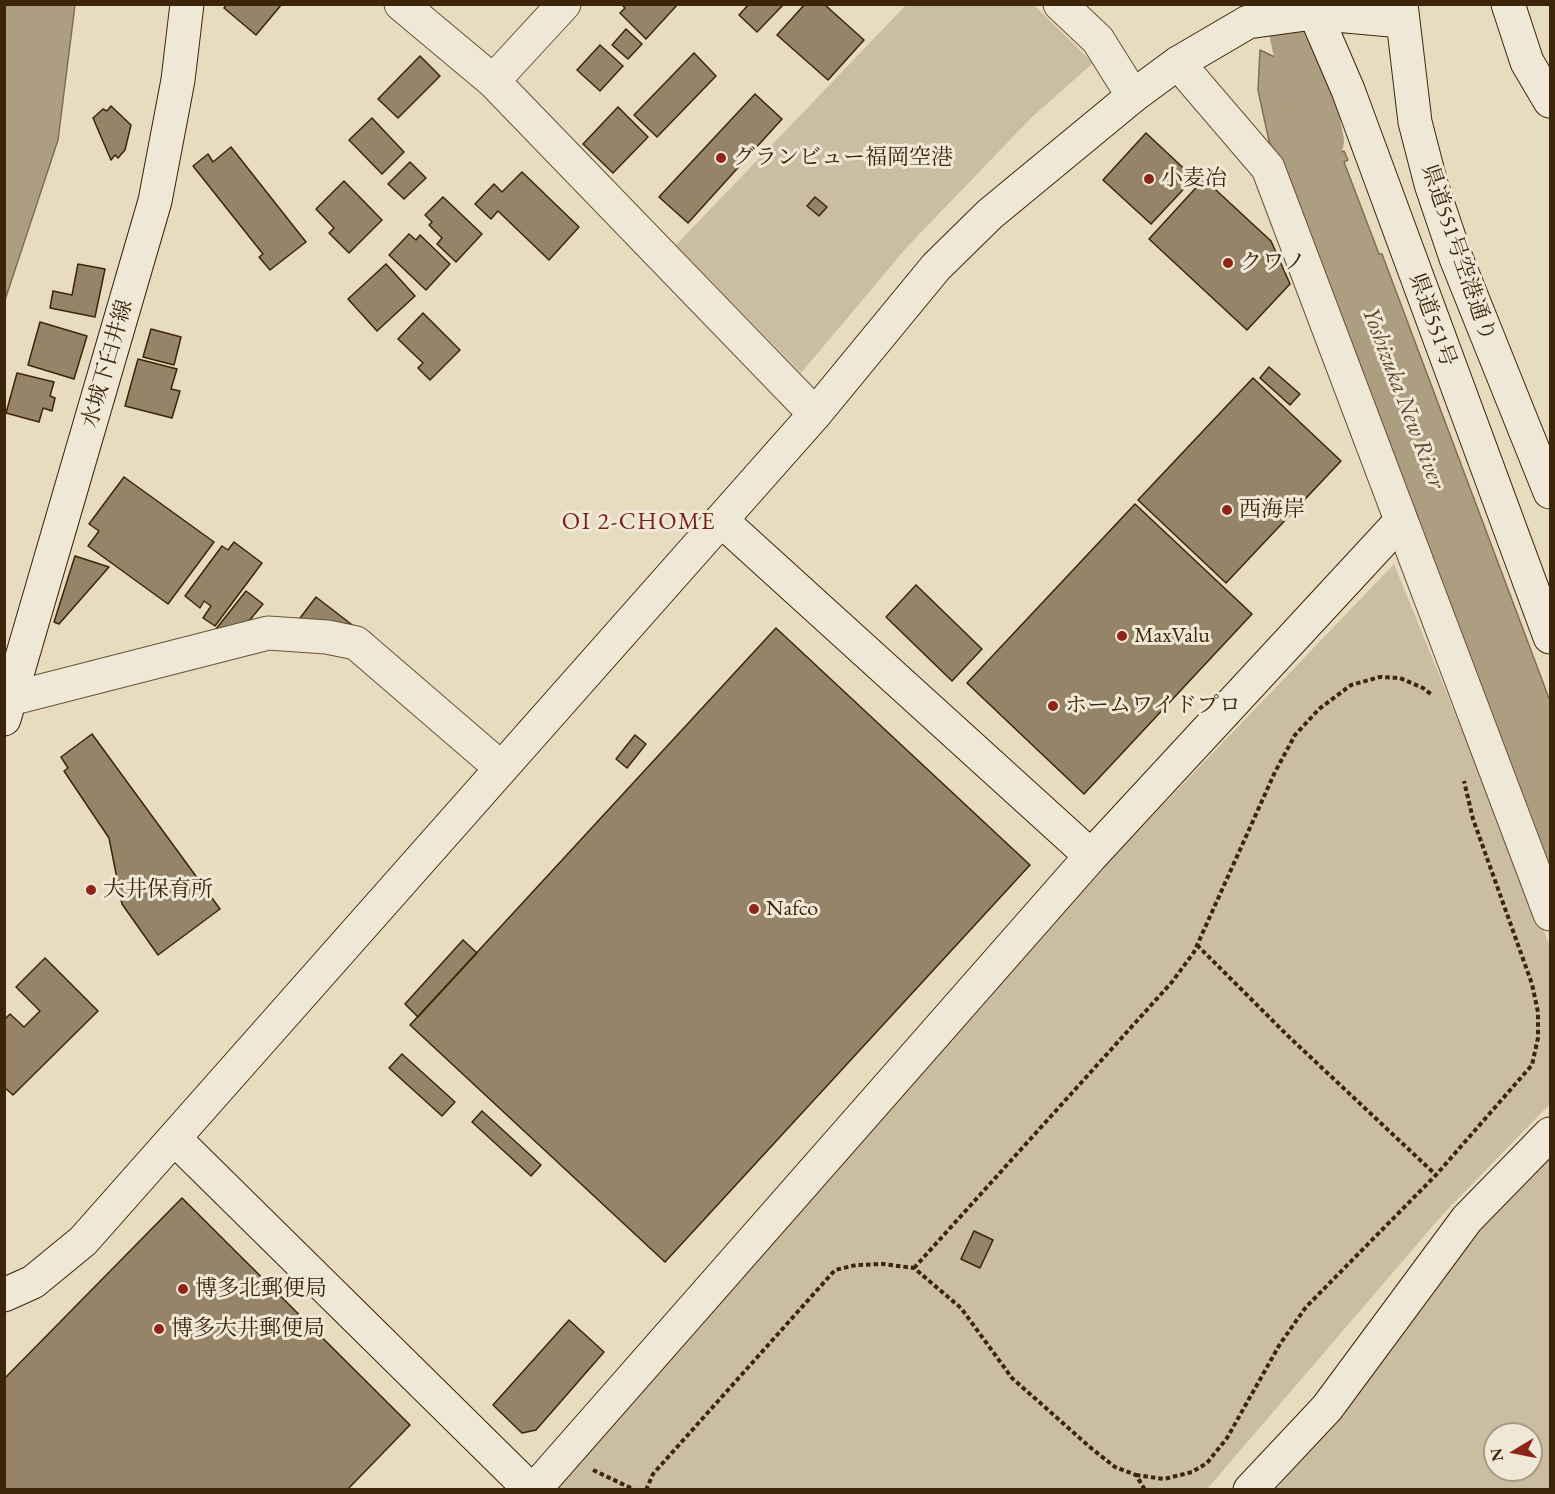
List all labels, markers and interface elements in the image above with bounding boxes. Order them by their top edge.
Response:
place label: グランビュー福岡空港 [733,145,953,171]
marker: グランビュー福岡空港 [714,151,728,165]
street label: 県道551号空港通り [1415,161,1501,345]
place label: 小麦冶 [1161,166,1227,192]
marker: 小麦冶 [1142,172,1156,186]
place label: クワノ [1240,250,1306,276]
marker: クワノ [1221,256,1235,270]
street label: 県道551号 [1403,270,1461,370]
street label: 水城下臼井線 [77,297,139,431]
water label: Yoshizuka New River [1355,303,1451,493]
place label: 西海岸 [1239,497,1305,523]
marker: 西海岸 [1220,503,1234,517]
district label: OI 2-CHOME [562,508,716,536]
place label: MaxValu [1134,623,1210,649]
marker: MaxValu [1115,629,1129,643]
place label: ホームワイドプロ [1065,693,1241,719]
marker: ホームワイドプロ [1046,699,1060,713]
place label: 大井保育所 [103,877,213,903]
marker: 大井保育所 [84,883,98,897]
place label: Nafco [766,896,818,922]
marker: Nafco [747,902,761,916]
place label: 博多北郵便局 [195,1276,327,1302]
marker: 博多北郵便局 [176,1282,190,1296]
place label: 博多大井郵便局 [171,1316,325,1342]
marker: 博多大井郵便局 [152,1322,166,1336]
north arrow [1483,1422,1543,1482]
text: N [1485,1447,1508,1463]

